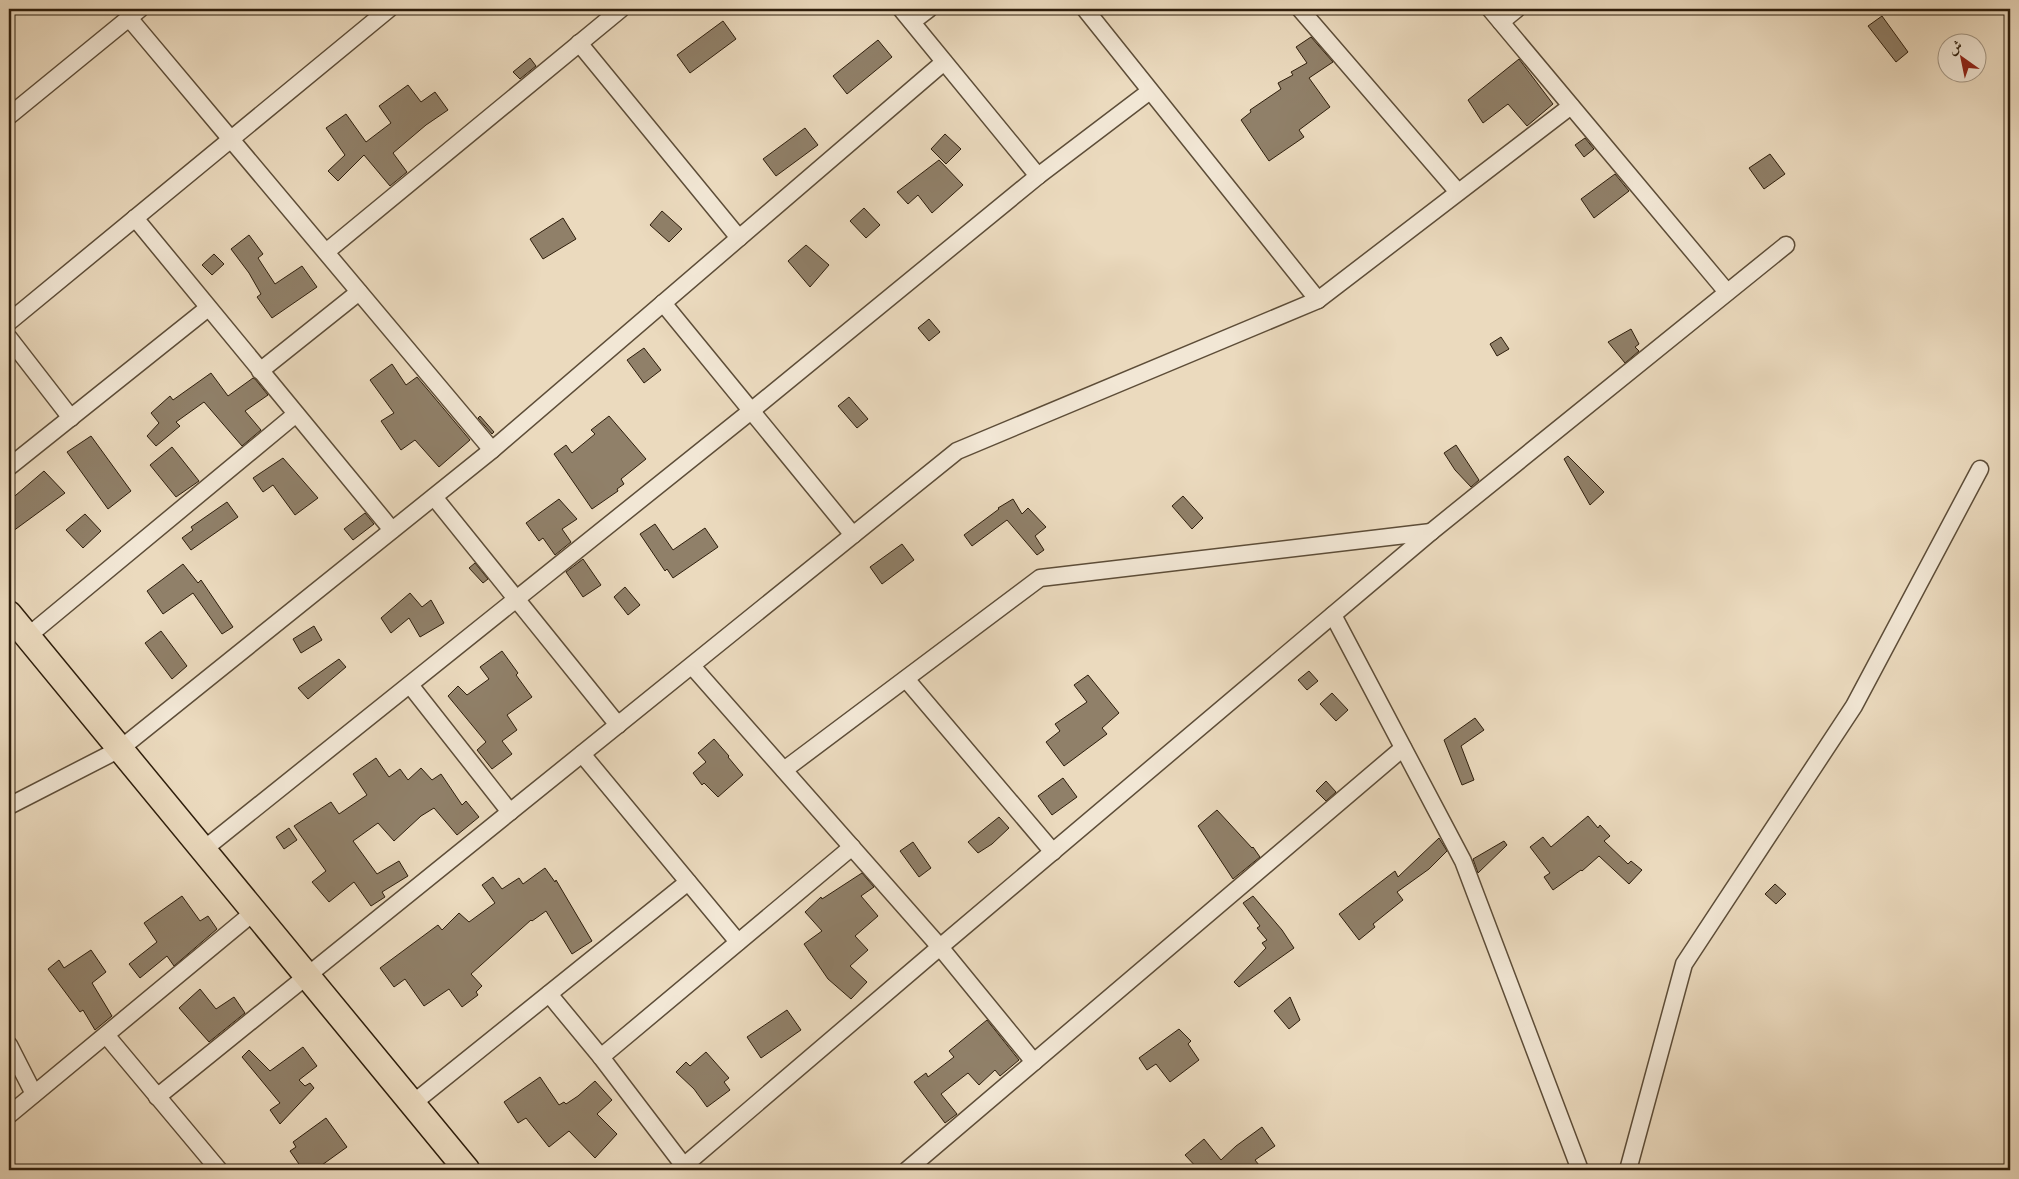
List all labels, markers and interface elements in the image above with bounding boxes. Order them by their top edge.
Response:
north arrow [1936,32,1986,82]
text: ش [1945,37,1966,58]

